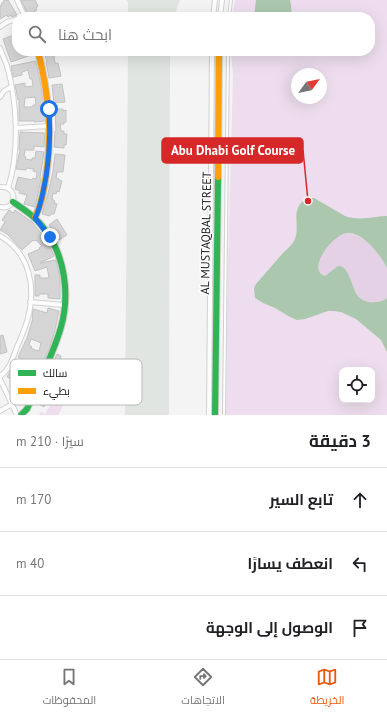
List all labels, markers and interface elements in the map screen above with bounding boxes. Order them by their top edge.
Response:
search box [12,12,375,56]
icon: search [26,23,48,45]
text: ابحث هنا [58,25,112,44]
north arrow [291,68,327,104]
route start [40,100,58,118]
callout: Abu Dhabi Golf Course [162,138,303,163]
text: Abu Dhabi Golf Course [171,142,295,159]
street label: AL MUSTAQBAL STREET [197,171,214,295]
route end [41,228,59,246]
legend [10,359,142,405]
text: سالك [43,366,67,380]
map controls [339,367,375,403]
button: locate [339,367,375,403]
text: بطيء [43,384,70,400]
text: 3 دقيقة [309,430,371,452]
text: سيرًا · 210 m [16,433,84,450]
icon: ahead [349,489,371,511]
text: تابع السير [270,490,333,509]
text: 170 m [16,491,51,508]
icon: left [349,553,371,575]
text: انعطف يسارًا [247,554,333,573]
text: 40 m [16,555,44,572]
icon: arrive [349,617,371,639]
text: الوصول إلى الوجهة [206,618,333,637]
tab: المحفوظات [43,666,96,710]
tab: الاتجاهات [181,666,225,710]
tab: الخريطة [310,666,344,710]

